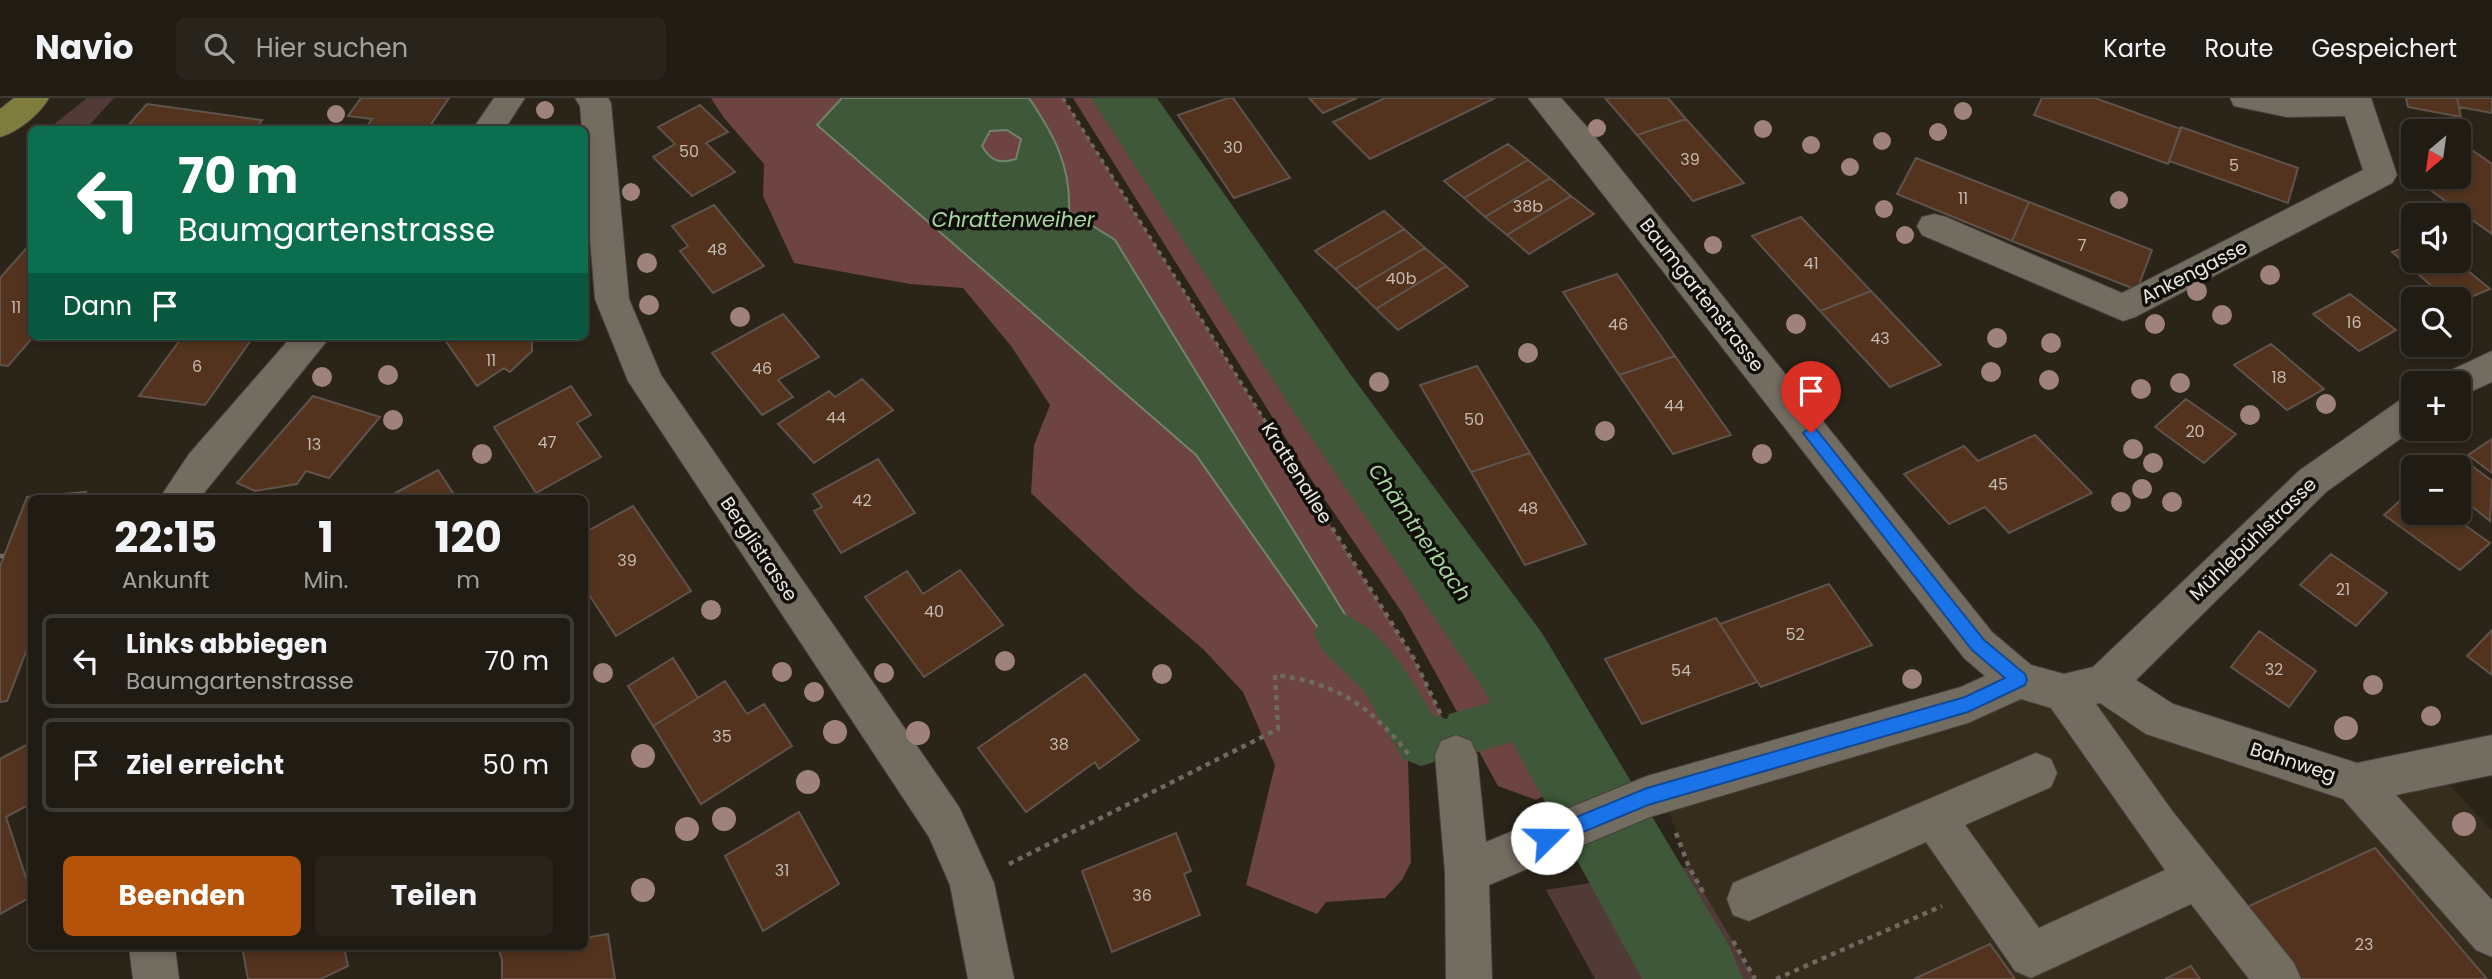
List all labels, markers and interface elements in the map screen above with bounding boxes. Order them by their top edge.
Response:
search box [176,17,666,80]
text: Navio [35,24,134,71]
icon: search [200,29,238,67]
text: Hier suchen [256,30,408,66]
text: Karte [2103,32,2166,65]
text: Route [2204,32,2273,65]
text: Gespeichert [2311,32,2457,65]
north arrow [2401,119,2471,189]
map controls [2401,119,2471,525]
house number: 30 [1223,136,1243,159]
house number: 50 [679,140,699,163]
text: 70 m [178,142,298,210]
house number: 39 [1680,148,1700,171]
icon: left [63,154,154,245]
house number: 5 [2229,154,2239,177]
house number: 11 [1958,187,1968,210]
house number: 38b [1513,195,1543,218]
button: sound [2401,203,2471,273]
water label: Chrattenweiher [931,205,1096,234]
text: Baumgartenstrasse [178,207,495,252]
street label: Baumgartenstrasse [1633,213,1771,377]
house number: 7 [2078,234,2087,257]
street label: Ankengasse [2136,234,2252,310]
house number: 48 [707,238,727,261]
house number: 41 [1803,252,1819,275]
house number: 40b [1386,267,1417,290]
icon: arrive [146,287,184,325]
button: search [2401,287,2471,357]
text: Dann [63,288,132,324]
house number: 11 [11,296,21,319]
house number: 16 [2346,311,2362,334]
house number: 46 [1608,313,1628,336]
house number: 43 [1870,327,1890,350]
house number: 11 [486,349,496,372]
house number: 6 [192,355,202,378]
house number: 46 [752,357,772,380]
pin [1781,361,1841,433]
house number: 18 [2271,366,2287,389]
button: + [2401,371,2471,441]
icon: arrive [1792,372,1830,410]
house number: 44 [1664,394,1684,417]
house number: 44 [826,406,846,429]
house number: 50 [1464,408,1484,431]
street label: Krattenallee [1255,417,1339,529]
house number: 20 [2185,420,2205,443]
house number: 47 [538,431,557,454]
house number: 13 [307,433,321,456]
button: − [2401,455,2471,525]
water label: Chämtnerbach [1362,457,1478,607]
street label: Mühlebühlstrasse [2183,471,2323,607]
house number: 45 [1988,473,2008,496]
house number: 42 [852,489,872,512]
street label: Berglistrasse [714,491,804,607]
house number: 48 [1518,497,1538,520]
text: 22:15 [114,508,217,567]
text: 1 [318,508,334,567]
text: 120 [435,508,502,567]
house number: 39 [617,549,637,572]
text: Ankunft [122,564,209,596]
text: Min. [303,564,348,596]
text: m [456,564,480,596]
house number: 21 [2336,578,2350,601]
house number: 40 [924,600,944,623]
house number: 52 [1785,623,1805,646]
text: Links abbiegen [126,626,328,662]
icon: left [67,642,105,680]
text: 70 m [485,643,549,679]
house number: 32 [2265,658,2283,681]
house number: 54 [1671,659,1691,682]
text: Baumgartenstrasse [126,665,354,697]
house number: 35 [712,725,732,748]
house number: 38 [1049,733,1069,756]
street label: Bahnweg [2246,735,2340,789]
icon: arrive [67,746,105,784]
text: Ziel erreicht [126,747,284,783]
text: 50 m [483,747,549,783]
position arrow [1510,801,1584,875]
button: Beenden [63,856,301,936]
button: Teilen [315,856,553,936]
house number: 31 [775,859,789,882]
house number: 36 [1132,884,1152,907]
house number: 23 [2355,933,2373,956]

